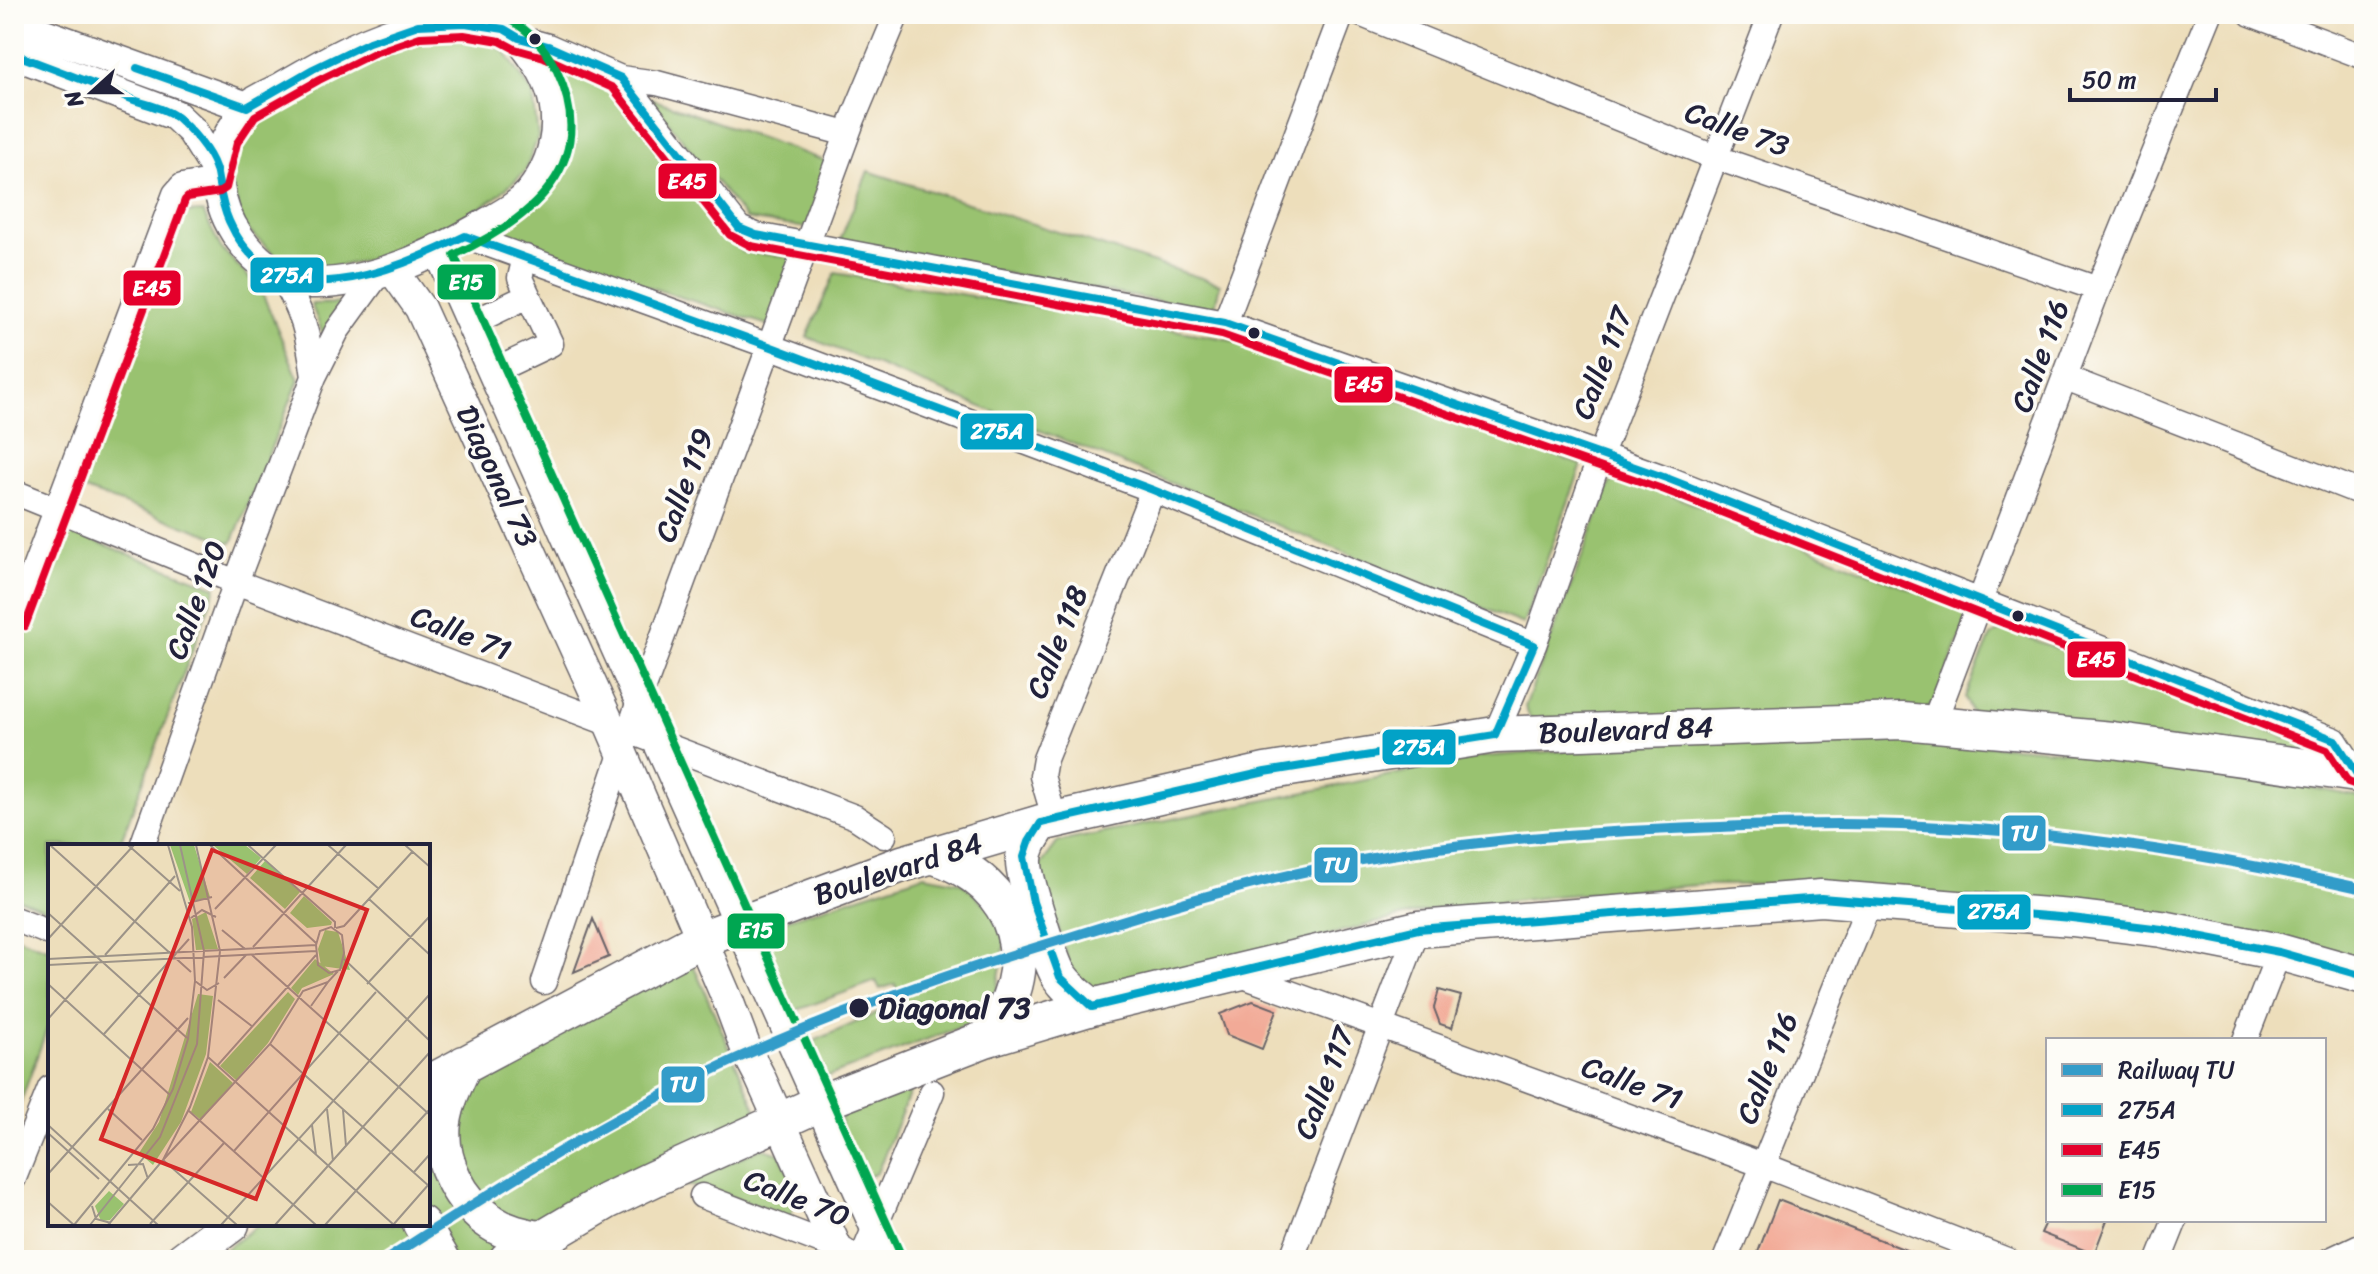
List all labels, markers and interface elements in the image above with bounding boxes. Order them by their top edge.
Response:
unlabelled marker [527,31,543,47]
north arrow [52,52,132,132]
scale bar [2070,52,2216,102]
text: 50 m [2082,59,2137,101]
text: N [53,84,95,114]
street label: Calle 73 [1677,85,1797,173]
line badge: E45 [657,162,718,200]
text: E45 [667,162,707,201]
line badge: 275A [249,256,325,294]
text: 275A [259,256,314,295]
line badge: E15 [436,263,497,301]
text: E15 [448,263,484,302]
line badge: E45 [122,269,182,307]
text: E45 [132,269,172,308]
street label: Calle 116 [1995,292,2085,420]
street label: Calle 117 [1556,297,1649,427]
unlabelled marker [1246,325,1262,341]
line badge: E45 [1333,365,1394,404]
text: E45 [1344,365,1384,404]
street label: Diagonal 73 [440,395,554,557]
line badge: 275A [959,412,1035,451]
text: 275A [969,412,1024,451]
street label: Calle 119 [638,420,730,550]
street label: Calle 120 [150,533,242,667]
street label: Calle 118 [1010,577,1104,707]
street label: Calle 71 [403,589,519,677]
unlabelled marker [2010,608,2026,624]
line badge: E45 [2066,640,2127,679]
text: E45 [2076,640,2116,679]
street label: Boulevard 84 [1538,700,1714,760]
line badge: 275A [1381,728,1457,766]
text: 275A [1391,728,1446,767]
line badge: TU [2001,814,2047,852]
text: TU [2011,814,2039,853]
street label: Boulevard 84 [806,816,990,922]
inset map [48,844,430,1226]
line badge: TU [1313,846,1359,884]
text: TU [1323,846,1351,885]
text: 275A [1966,892,2021,931]
line badge: 275A [1956,893,2032,931]
text: E15 [738,911,774,950]
line badge: E15 [726,912,786,950]
place label: Diagonal 73 [878,981,1031,1035]
marker: Diagonal 73 [847,996,871,1020]
street label: Calle 116 [1720,1004,1814,1132]
street label: Calle 117 [1278,1017,1371,1147]
legend [2046,1038,2326,1222]
street label: Calle 71 [1574,1040,1690,1126]
text: Railway TU [2118,1049,2236,1091]
line badge: TU [660,1065,706,1104]
text: TU [670,1065,698,1104]
text: 275A [2118,1089,2176,1131]
text: E45 [2118,1129,2161,1171]
street label: Calle 70 [736,1153,858,1243]
text: E15 [2118,1169,2156,1211]

